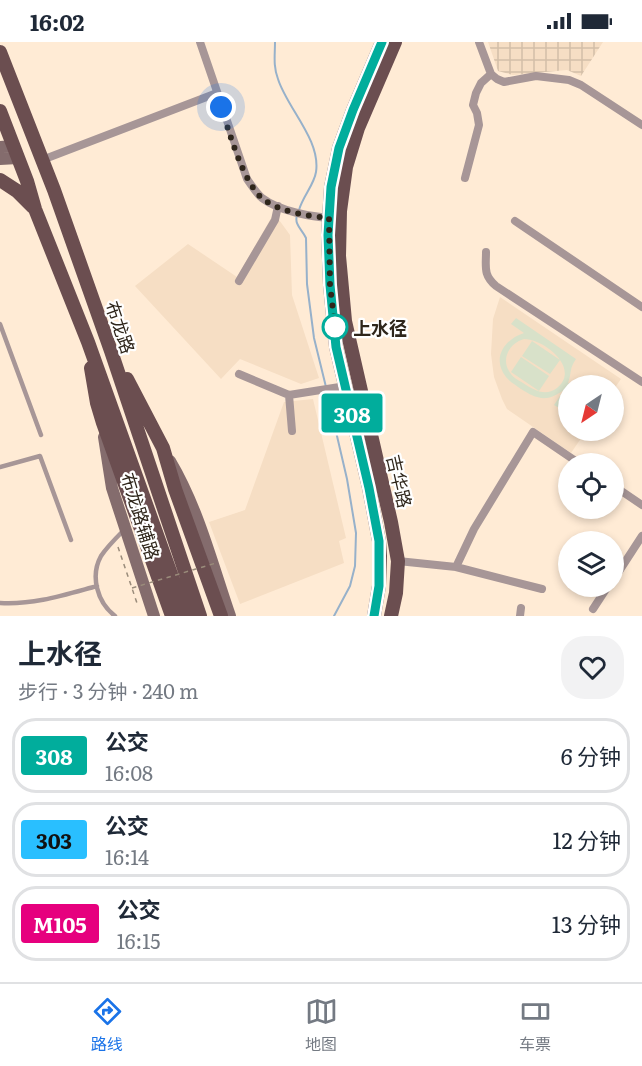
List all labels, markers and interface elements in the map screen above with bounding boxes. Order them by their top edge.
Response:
text: 16:02 [30,5,84,38]
your location [206,92,236,122]
street label: 布龙路 [99,297,143,357]
marker: 上水径 [322,314,348,340]
place label: 上水径 [353,314,407,341]
north arrow [558,375,624,441]
map controls [558,375,624,597]
line badge: 308 [318,394,386,433]
text: 308 [333,398,371,429]
street label: 吉华路 [381,452,419,510]
button: locate [558,453,624,519]
street label: 布龙路辅路 [115,469,167,563]
button: layers [558,531,624,597]
text: 上水径 [18,631,102,673]
button: heart [561,636,624,699]
text: 步行 · 3 分钟 · 240 m [18,675,198,705]
text: 公交 [105,724,149,757]
text: 6 分钟 [561,739,621,772]
text: 308 [35,740,73,771]
text: 16:08 [105,757,153,787]
text: 公交 [105,808,149,841]
text: 12 分钟 [552,823,621,856]
text: 303 [36,824,72,855]
text: 16:14 [105,841,149,871]
text: 公交 [117,892,161,925]
text: 13 分钟 [552,907,621,940]
text: M105 [33,908,87,939]
text: 16:15 [117,925,161,955]
tab: 路线 [91,995,124,1055]
tab: 地图 [305,995,338,1055]
tab: 车票 [519,995,552,1055]

